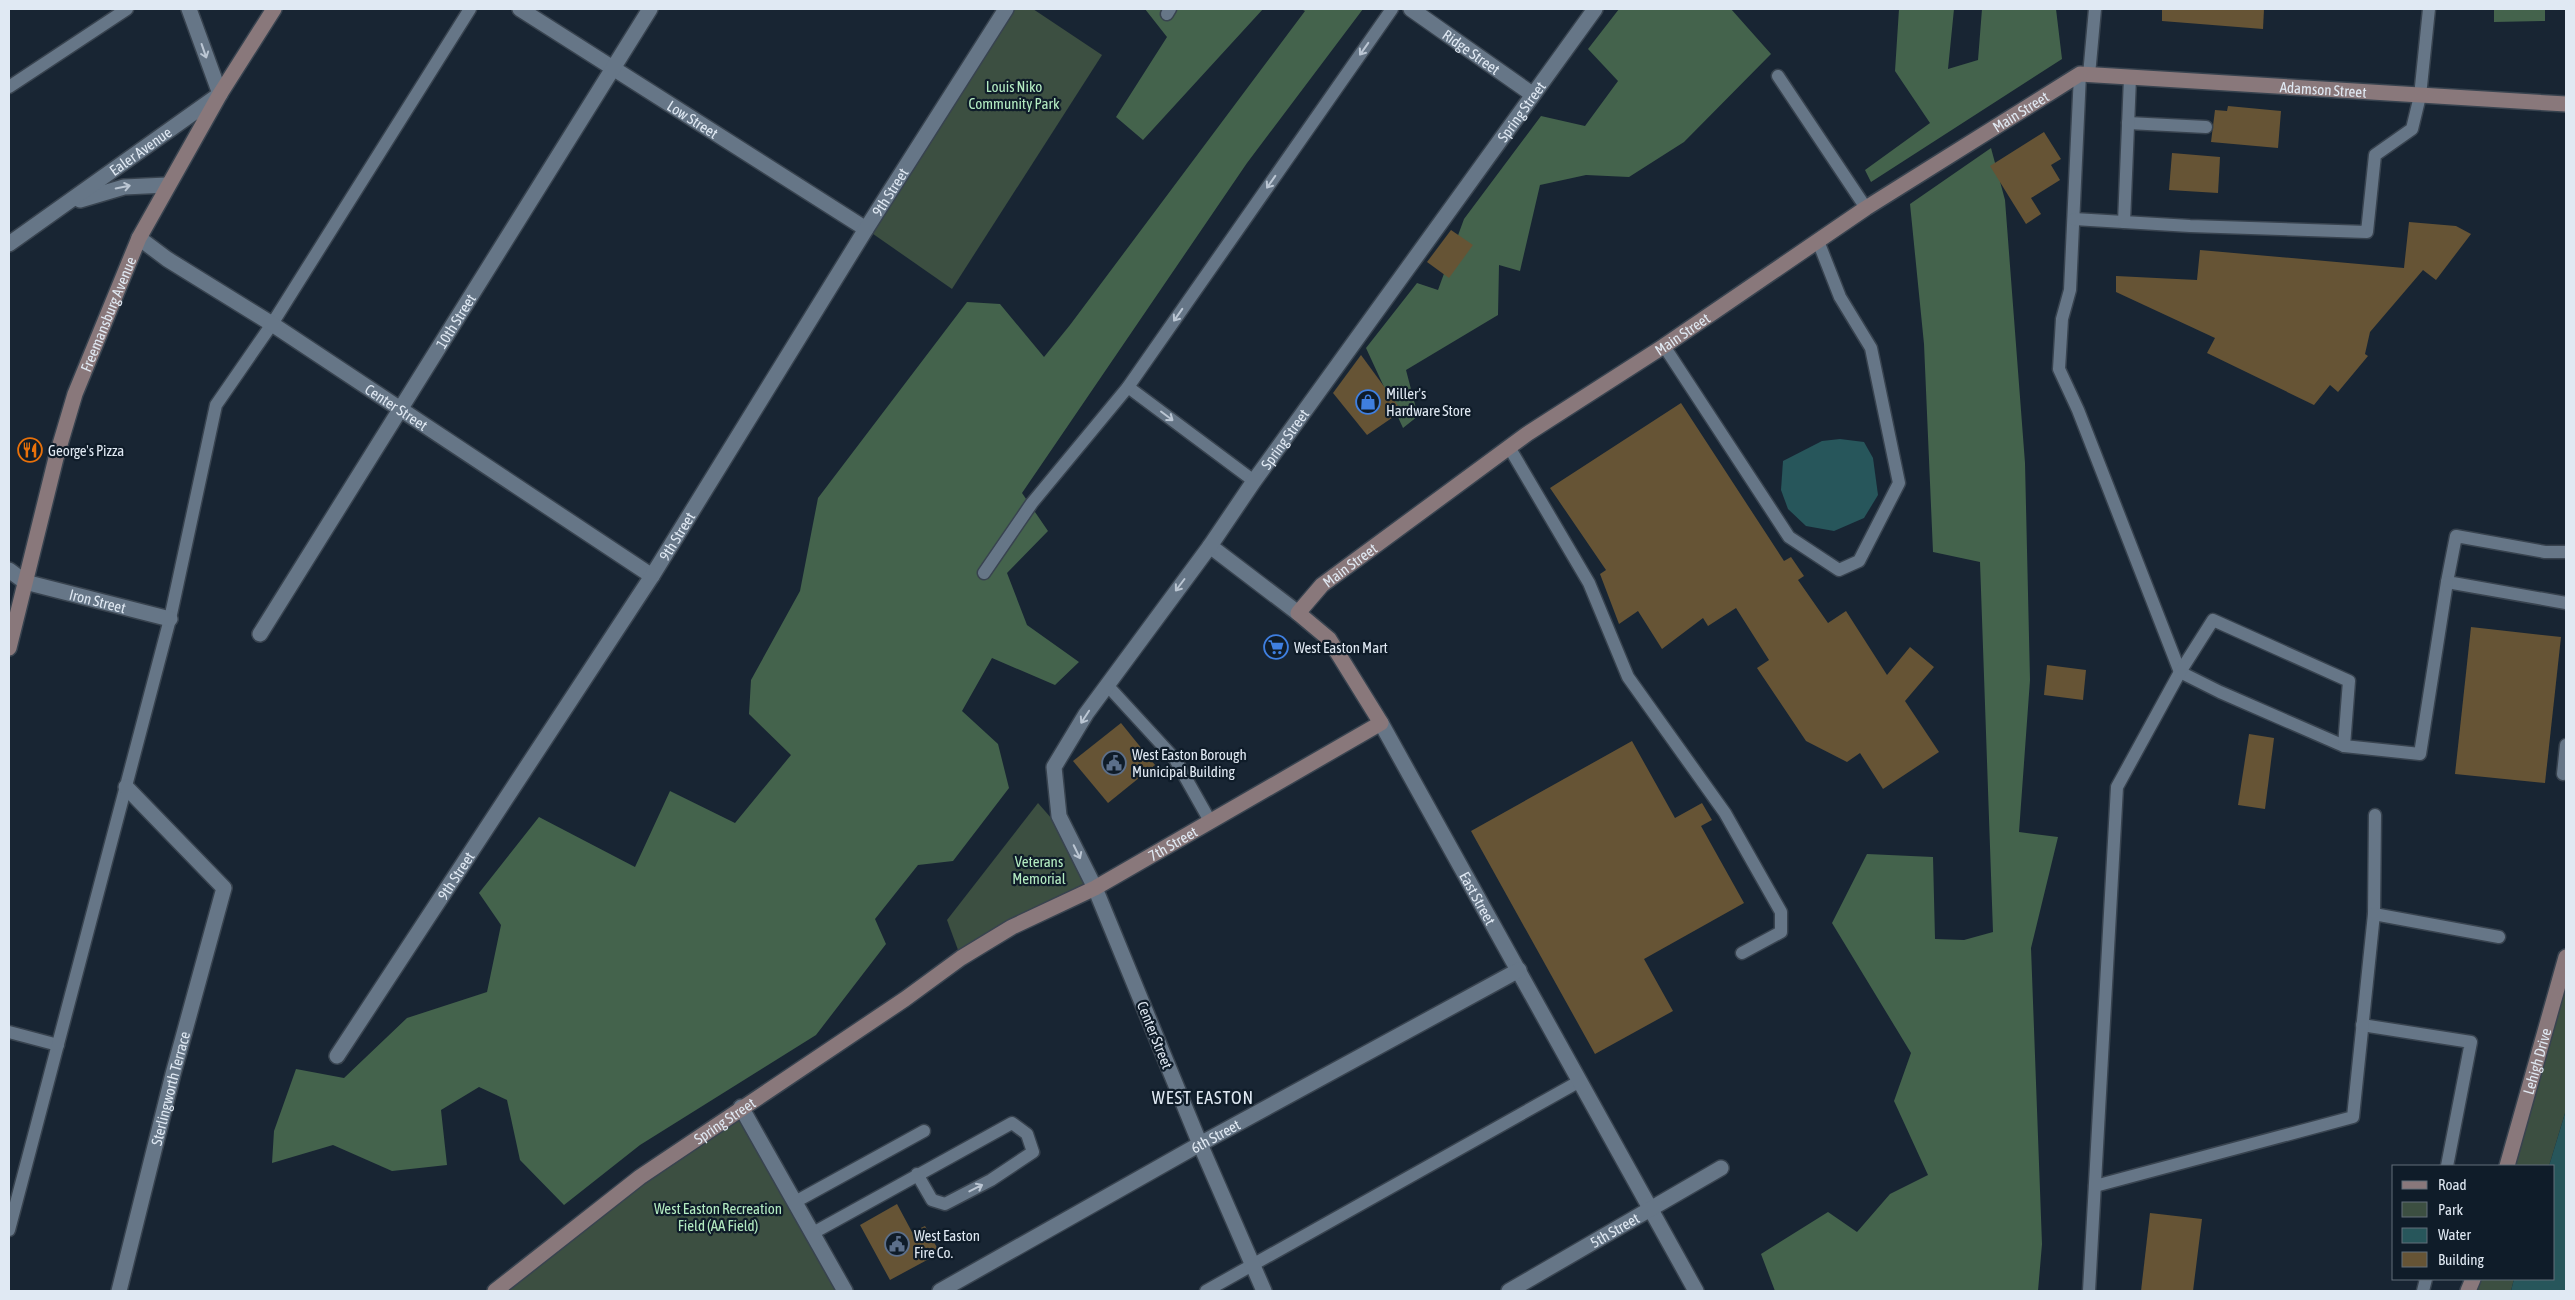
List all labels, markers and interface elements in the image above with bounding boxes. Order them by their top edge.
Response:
street label: Ridge Street [1440,26,1503,77]
one-way arrow [1359,42,1369,56]
one-way arrow [200,43,209,59]
park label: Louis Niko Community Park [969,78,1060,112]
street label: Spring Street [1494,78,1548,145]
street label: Adamson Street [2279,78,2367,100]
street label: Main Street [1989,87,2052,135]
street label: Low Street [664,97,721,141]
street label: Ealer Avenue [106,123,175,179]
street label: 9th Street [868,165,911,219]
one-way arrow [1266,175,1276,189]
one-way arrow [114,182,130,192]
street label: Freemansburg Avenue [77,254,139,374]
street label: 10th Street [432,291,479,351]
one-way arrow [1173,308,1183,322]
street label: Main Street [1651,309,1713,358]
street label: Center Street [362,380,431,433]
place label: Miller's Hardware Store [1386,385,1471,419]
shop icon: Miller's Hardware Store [1355,389,1381,415]
street label: Spring Street [1257,405,1312,472]
one-way arrow [1160,411,1174,421]
restaurant icon: George's Pizza [17,437,43,463]
place label: George's Pizza [48,442,124,459]
street label: 9th Street [655,509,698,563]
street label: Main Street [1319,539,1380,590]
one-way arrow [1175,578,1186,591]
street label: Iron Street [68,585,128,616]
supermarket icon: West Easton Mart [1263,634,1289,660]
place label: West Easton Mart [1294,639,1388,656]
one-way arrow [1080,710,1090,724]
place label: West Easton Borough Municipal Building [1132,746,1247,780]
public building icon: West Easton Borough Municipal Building [1101,750,1127,776]
street label: 7th Street [1145,822,1200,864]
one-way arrow [1073,844,1082,859]
street label: 9th Street [434,848,477,903]
park label: Veterans Memorial [1012,853,1066,887]
street label: East Street [1456,868,1500,927]
street label: Center Street [1134,999,1176,1071]
street label: Lehigh Drive [2519,1026,2554,1096]
street label: Sterlingworth Terrace [147,1029,193,1147]
district label: WEST EASTON [1152,1087,1254,1108]
street label: Spring Street [690,1094,758,1147]
street label: 6th Street [1188,1115,1243,1156]
legend [2392,1165,2555,1280]
text: Road [2438,1176,2467,1193]
one-way arrow [968,1183,983,1192]
park label: West Easton Recreation Field (AA Field) [654,1200,782,1234]
text: Park [2438,1201,2463,1218]
street label: 5th Street [1587,1209,1642,1251]
text: Water [2438,1226,2471,1243]
place label: West Easton Fire Co. [914,1227,980,1261]
public building icon: West Easton Fire Co. [884,1231,910,1257]
text: Building [2438,1251,2484,1268]

